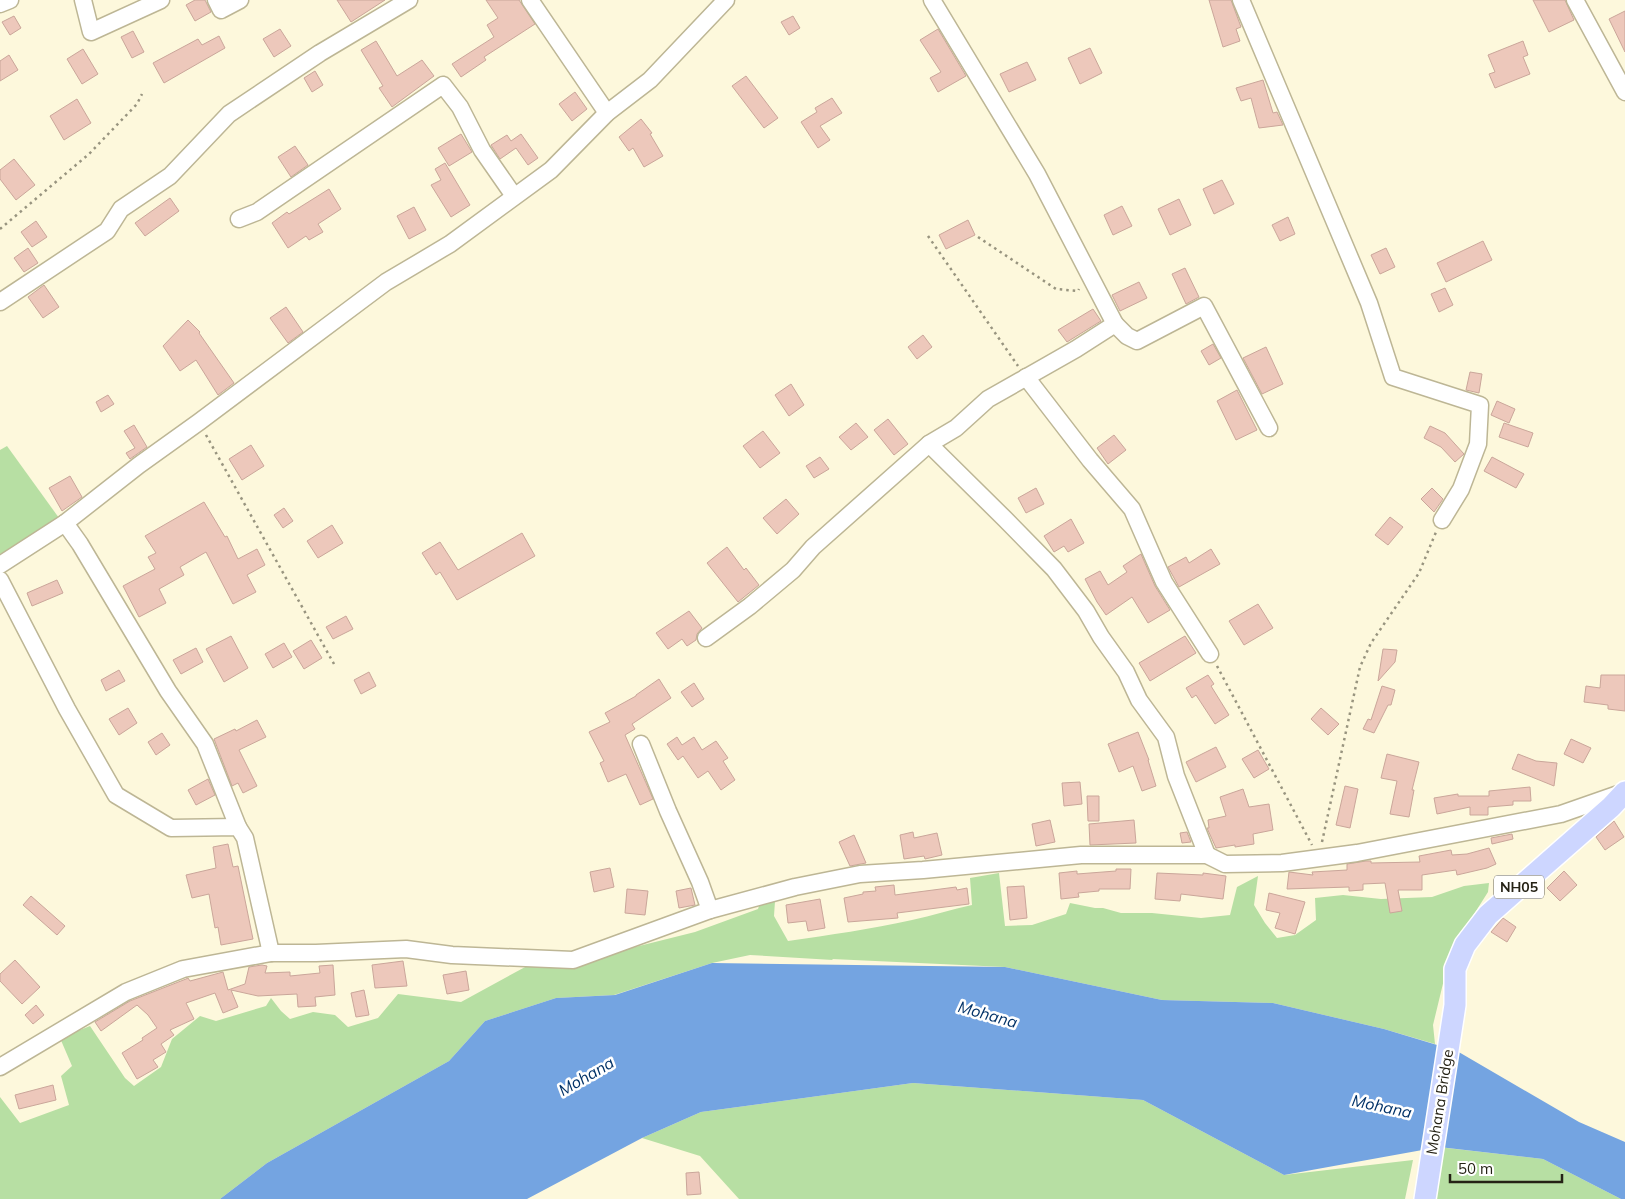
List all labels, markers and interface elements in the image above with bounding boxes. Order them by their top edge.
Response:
road number: NH05 [1494,876,1544,899]
water label: Mohana [956,996,1020,1032]
street label: Mohana Bridge [1422,1048,1457,1156]
water label: Mohana [555,1052,618,1100]
water label: Mohana [1350,1090,1414,1122]
scale bar [1450,1152,1562,1184]
text: 50 m [1458,1159,1493,1178]

